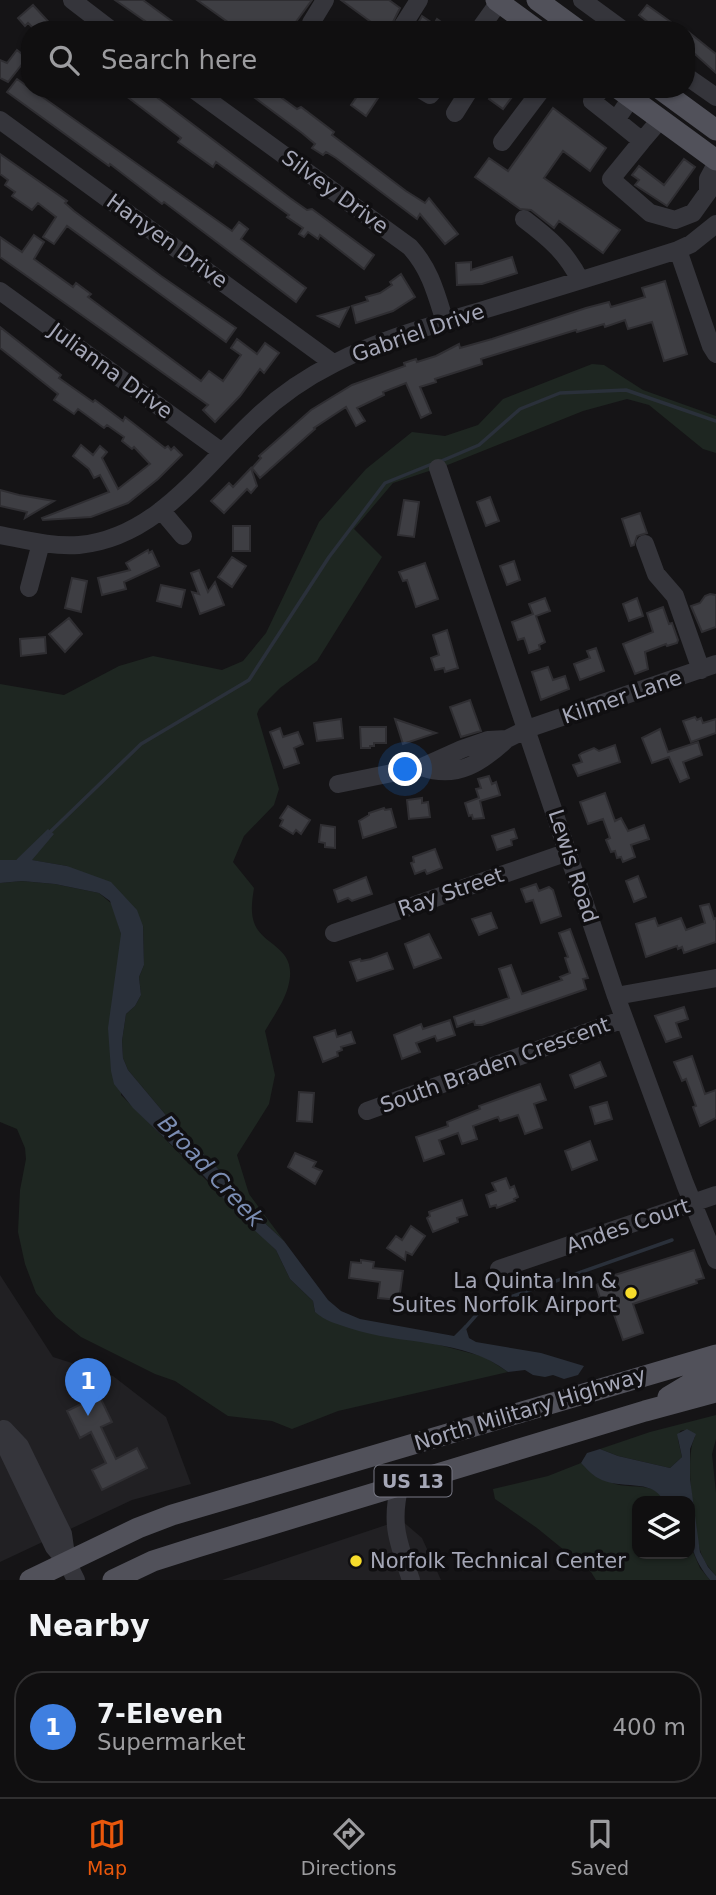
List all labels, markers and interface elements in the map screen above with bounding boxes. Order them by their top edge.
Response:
search box [21,21,695,98]
icon: search [45,41,83,79]
text: Search here [101,45,257,75]
street label: Silvey Drive [277,145,393,239]
street label: Hanyen Drive [102,189,232,293]
street label: Gabriel Drive [349,299,487,367]
street label: Julianna Drive [43,317,177,424]
street label: Kilmer Lane [559,665,685,729]
your location [388,752,422,786]
street label: Lewis Road [543,806,603,926]
street label: Ray Street [395,863,507,921]
street label: South Braden Crescent [377,1012,613,1118]
water label: Broad Creek [153,1110,270,1233]
street label: Andes Court [563,1194,693,1258]
place label: La Quinta Inn & Suites Norfolk Airport [392,1269,617,1317]
marker: La Quinta Inn & Suites Norfolk Airport [623,1285,639,1301]
pin: 1 [65,1358,111,1416]
street label: North Military Highway [411,1362,649,1456]
road number: US 13 [374,1466,452,1497]
map controls [632,1496,695,1559]
button: layers [632,1496,695,1559]
place label: Norfolk Technical Center [370,1549,626,1573]
marker: Norfolk Technical Center [348,1553,364,1569]
text: Nearby [28,1608,150,1643]
text: 7-Eleven [97,1699,223,1729]
text: 1 [45,1714,61,1740]
text: 400 m [612,1714,686,1740]
text: Supermarket [97,1729,246,1755]
tab: Map [87,1815,127,1879]
tab: Directions [301,1815,397,1879]
tab: Saved [570,1815,629,1879]

